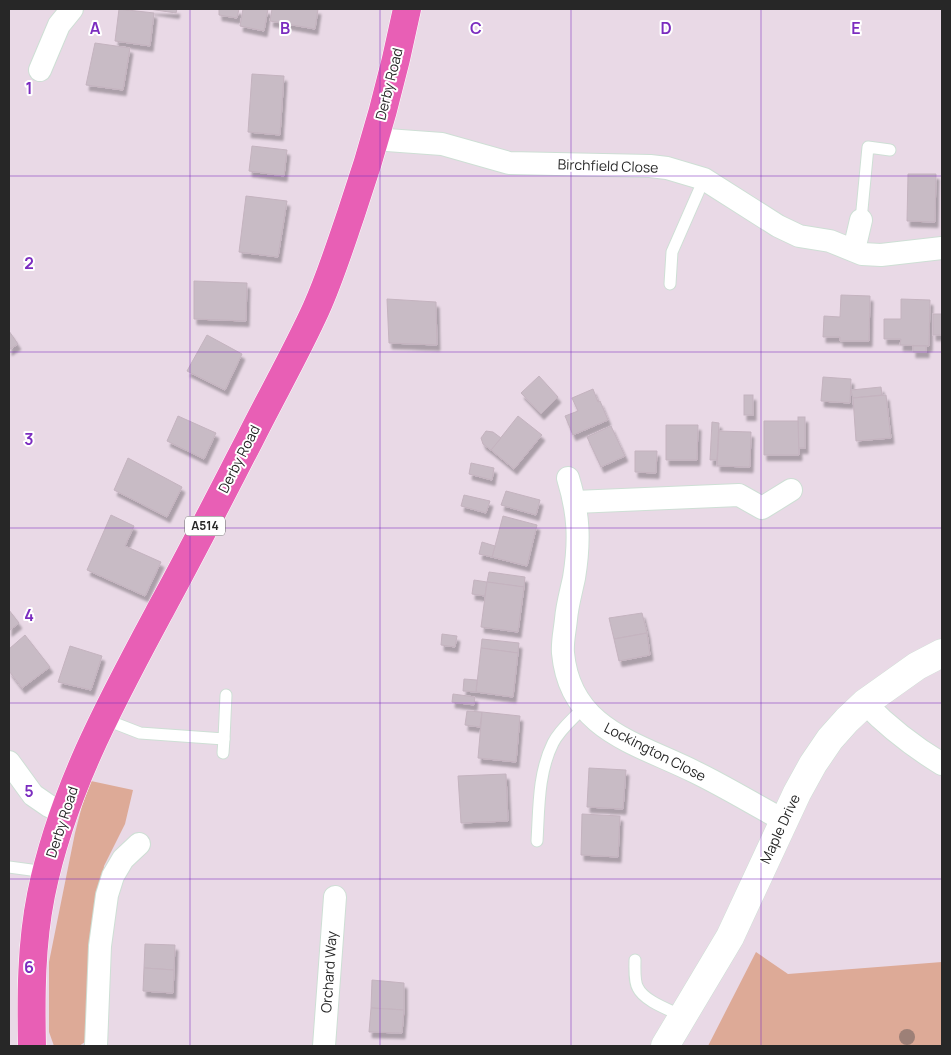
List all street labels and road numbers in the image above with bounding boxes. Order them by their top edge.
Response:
street label: Derby Road [370,46,407,122]
street label: Birchfield Close [557,154,659,177]
street label: Derby Road [213,422,264,496]
road number: A514 [185,516,225,536]
street label: Lockington Close [601,718,709,785]
street label: Derby Road [41,784,82,860]
street label: Maple Drive [755,791,804,867]
street label: Orchard Way [316,930,341,1014]

